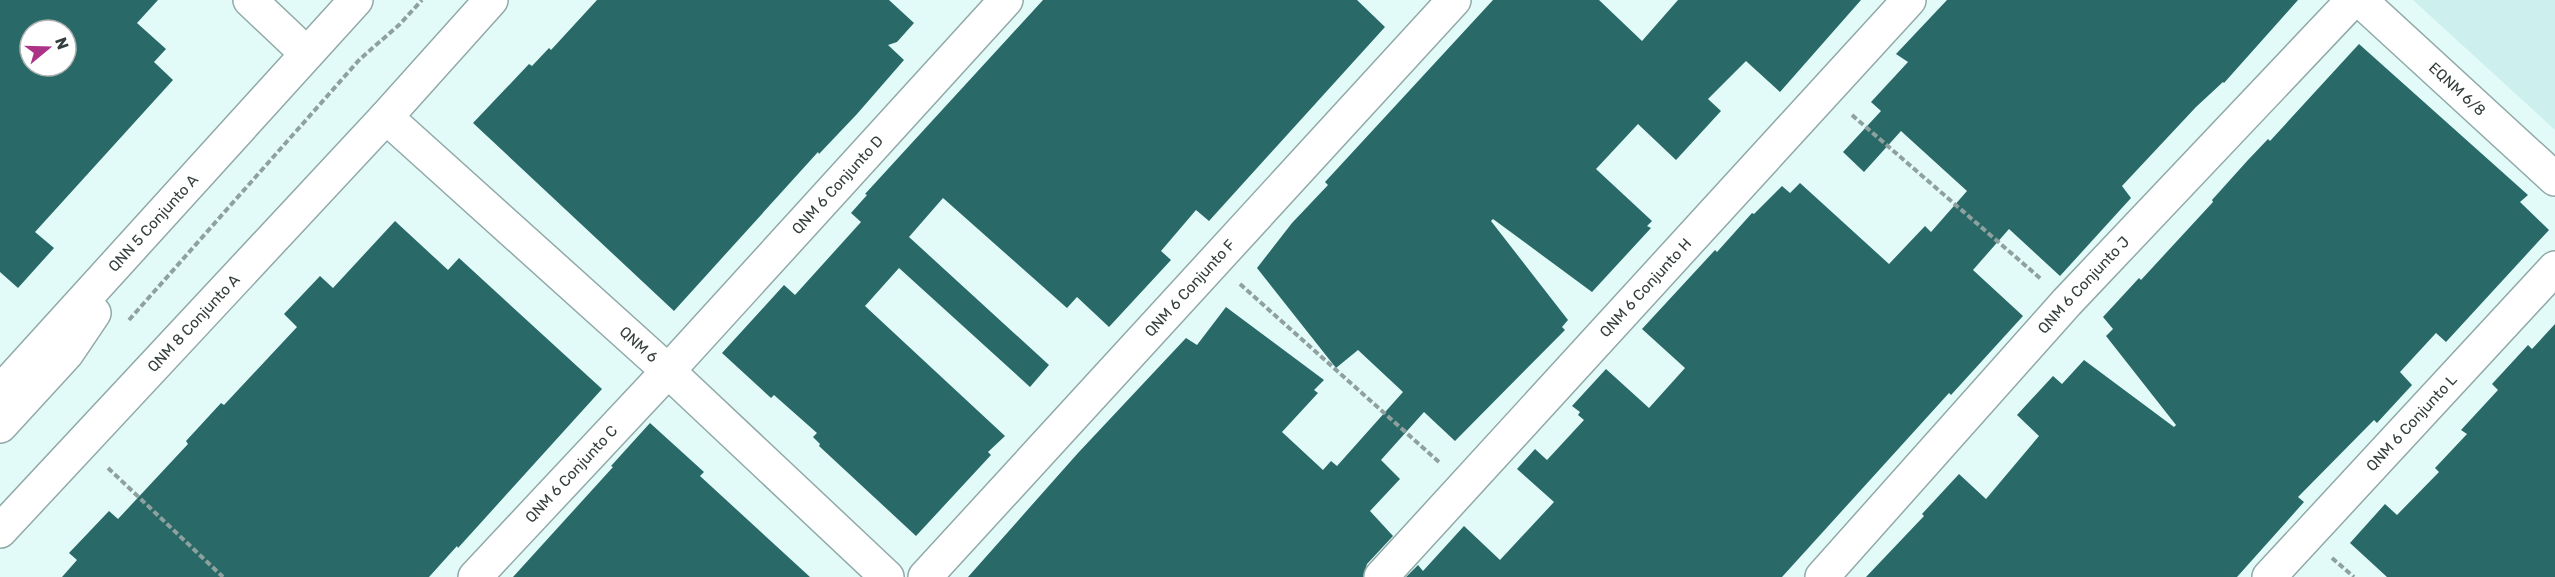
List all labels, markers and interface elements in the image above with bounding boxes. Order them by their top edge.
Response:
north arrow [18,18,78,78]
text: N [51,35,73,52]
street label: EQNM 6/8 [2425,59,2489,120]
street label: QNM 6 Conjunto D [788,132,887,238]
street label: QNN 5 Conjunto A [105,171,202,275]
street label: QNM 6 Conjunto J [2034,233,2133,337]
street label: QNM 6 Conjunto H [1596,235,1695,341]
street label: QNM 6 Conjunto F [1141,236,1239,340]
street label: QNM 8 Conjunto A [144,271,243,376]
street label: QNM 6 [616,323,661,366]
street label: QNM 6 Conjunto L [2363,370,2461,475]
street label: QNM 6 Conjunto C [522,422,621,526]

